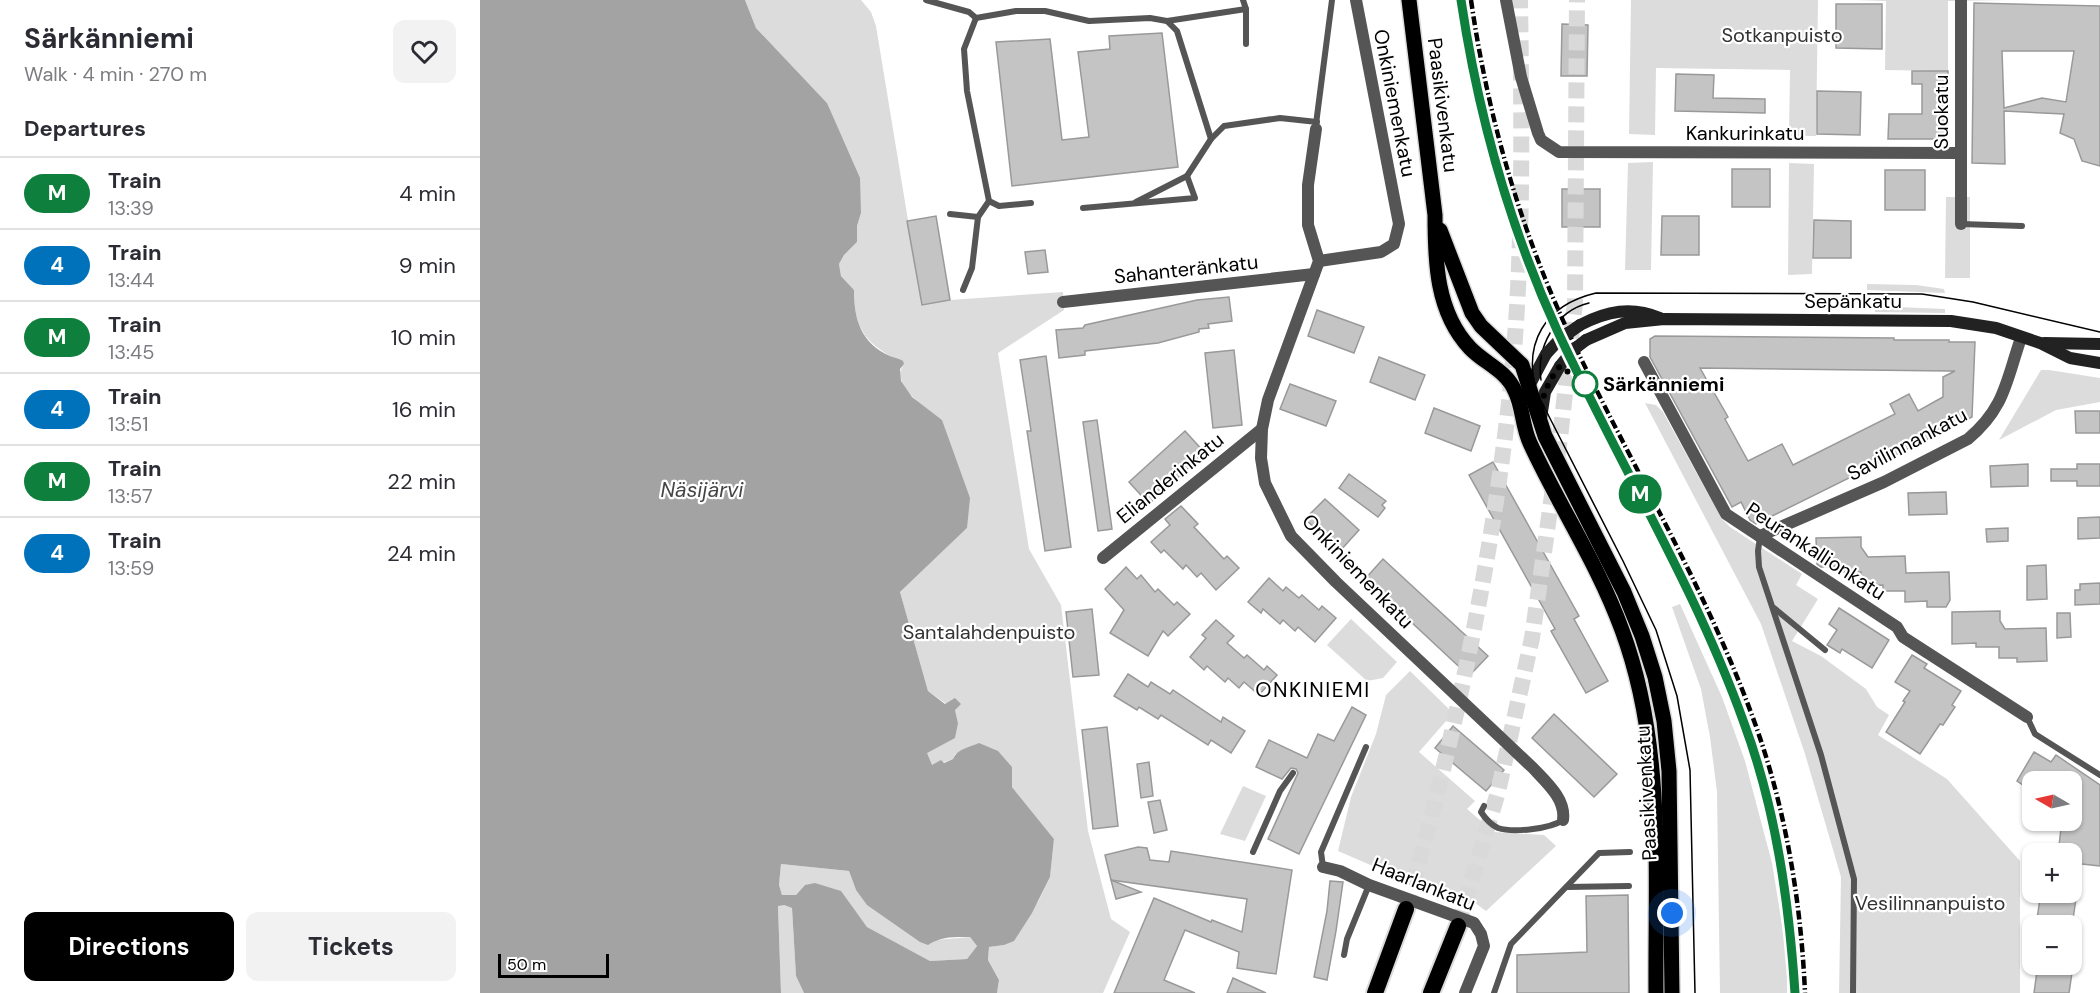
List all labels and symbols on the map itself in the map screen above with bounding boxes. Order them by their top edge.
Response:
park label: Sotkanpuisto [1721,22,1843,48]
street label: Onkiniemenkatu [1368,27,1422,179]
street label: Paasikivenkatu [1422,36,1464,174]
street label: Suokatu [1928,75,1954,149]
street label: Kankurinkatu [1686,120,1804,146]
street label: Sahanteränkatu [1113,248,1259,290]
street label: Sepänkatu [1804,288,1902,314]
marker: Särkänniemi [1572,371,1598,397]
place label: Särkänniemi [1603,371,1724,397]
street label: Savilinnankatu [1843,402,1971,486]
street label: Elianderinkatu [1111,427,1229,529]
line badge: M [1620,474,1660,514]
water label: Näsijärvi [661,476,744,504]
street label: Peurankallionkatu [1741,496,1891,606]
street label: Onkiniemenkatu [1297,508,1419,634]
park label: Santalahdenpuisto [903,619,1075,645]
district label: ONKINIEMI [1255,676,1371,704]
street label: Paasikivenkatu [1629,725,1663,861]
north arrow [2022,771,2082,831]
street label: Haarlankatu [1368,851,1480,917]
park label: Vesilinnanpuisto [1855,890,2005,916]
your location [1657,898,1687,928]
scale bar [498,951,609,978]

